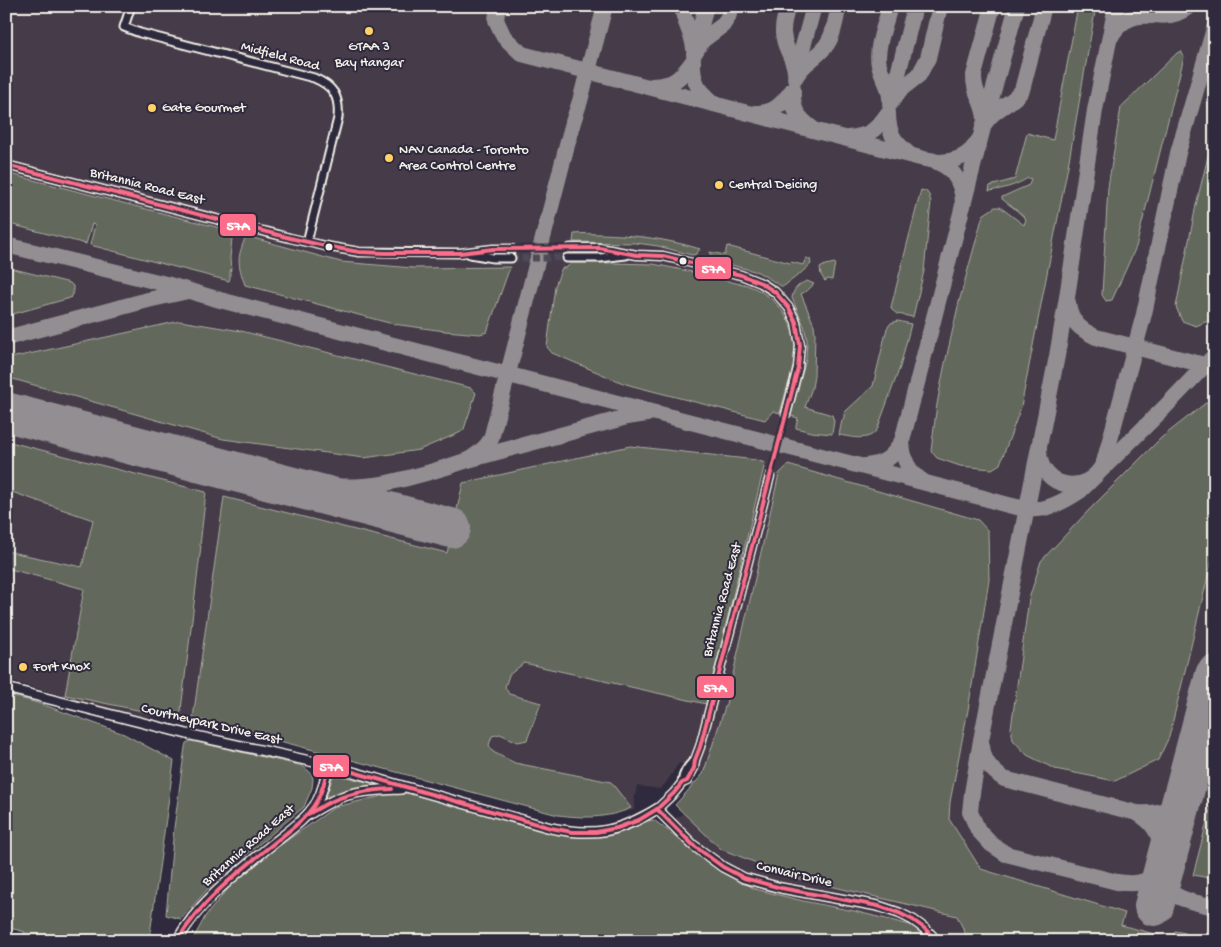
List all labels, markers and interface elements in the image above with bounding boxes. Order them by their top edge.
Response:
marker: GTAA 3 Bay Hangar [363,25,375,37]
street label: Midfield Road [239,38,323,76]
place label: GTAA 3 Bay Hangar [334,39,404,72]
place label: Gate Gourmet [162,100,247,117]
marker: Gate Gourmet [146,102,158,114]
place label: NAV Canada - Toronto Area Control Centre [399,142,529,175]
marker: NAV Canada - Toronto Area Control Centre [383,152,395,164]
street label: Britannia Road East [87,164,207,210]
place label: Central Deicing [729,177,817,194]
marker: Central Deicing [713,179,725,191]
line badge: 57A [219,213,257,237]
text: 57A [227,219,251,236]
unlabelled marker [324,242,334,252]
unlabelled marker [678,256,688,266]
line badge: 57A [694,256,732,280]
text: 57A [702,262,726,279]
street label: Britannia Road East [699,540,747,660]
place label: Fort Knox [32,659,91,676]
marker: Fort Knox [17,661,29,673]
line badge: 57A [696,675,735,699]
text: 57A [704,681,728,698]
street label: Courtneypark Drive East [139,701,284,750]
line badge: 57A [312,754,350,778]
text: 57A [320,760,344,777]
street label: Britannia Road East [198,800,300,892]
street label: Convair Drive [754,858,834,892]

